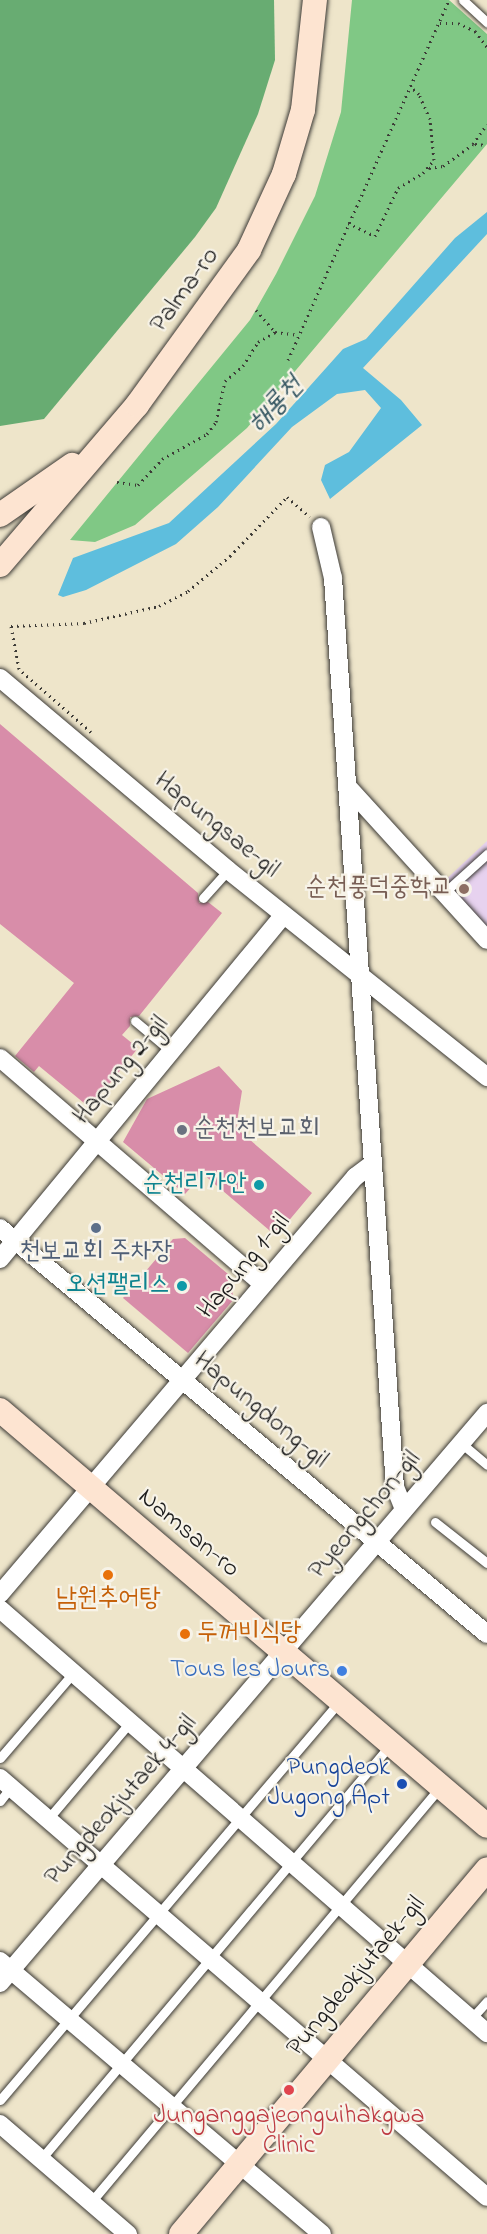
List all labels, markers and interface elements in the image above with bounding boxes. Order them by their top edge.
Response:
street label: Palma-ro [145,242,227,340]
water label: 해룡천 [242,370,310,440]
street label: Hapungsae-gil [147,766,285,886]
place label: 순천풍덕중학교 [306,873,452,905]
marker: 순천풍덕중학교 [457,882,471,896]
street label: Hapung 2-gil [67,1010,177,1132]
place label: 순천천보교회 [194,1114,320,1146]
marker: 순천천보교회 [175,1123,189,1137]
place label: 순천리가안 [142,1169,247,1201]
marker: 순천리가안 [252,1178,266,1192]
street label: Hapung 1-gil [192,1208,298,1326]
marker: 천보교회 주차장 [89,1221,103,1235]
place label: 천보교회 주차장 [20,1237,172,1269]
place label: 오션팰리스 [65,1270,170,1302]
marker: 오션팰리스 [175,1279,189,1293]
street label: Hapungdong-gil [186,1346,334,1476]
street label: Pyeongchon-gil [303,1445,429,1587]
street label: Namsan-ro [131,1482,245,1586]
marker: 남원추어탕 [101,1568,115,1582]
place label: 남원추어탕 [56,1584,160,1616]
place label: 두꺼비식당 [197,1618,302,1650]
marker: 두꺼비식당 [178,1627,192,1641]
place label: Tous les Jours [170,1655,330,1687]
marker: Tous les Jours [335,1664,349,1678]
street label: Pungdeokjutaek 4-gil [39,1709,205,1893]
place label: Pungdeok Jugong Apt [267,1753,390,1814]
marker: Pungdeok Jugong Apt [395,1777,409,1791]
street label: Pungdeokjutaek-gil [281,1891,433,2063]
marker: Junganggajeonguihakgwa Clinic [280,2081,298,2099]
place label: Junganggajeonguihakgwa Clinic [153,2101,425,2162]

